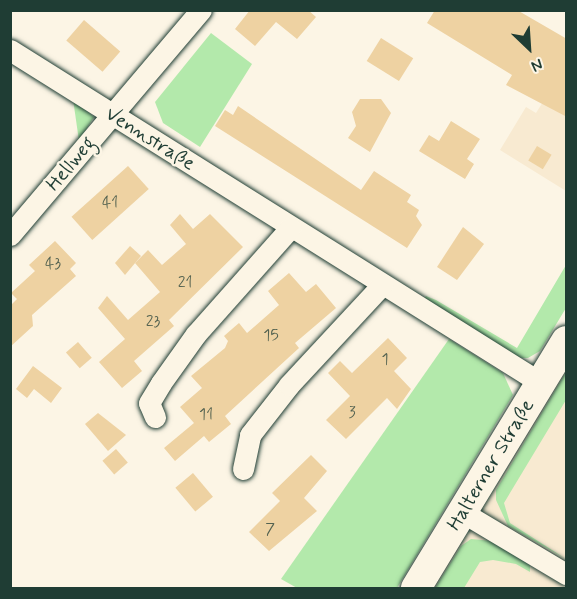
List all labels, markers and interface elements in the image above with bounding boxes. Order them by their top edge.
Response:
north arrow [499,18,559,78]
text: N [528,53,546,77]
street label: Vennstraße [101,102,199,176]
street label: Hellweg [41,132,101,196]
house number: 41 [102,193,118,213]
house number: 43 [45,254,61,274]
house number: 21 [178,273,192,293]
house number: 23 [146,312,160,332]
house number: 15 [263,326,279,346]
house number: 1 [381,350,389,370]
street label: Halterner Straße [442,395,540,535]
house number: 3 [348,403,356,423]
house number: 11 [199,405,213,425]
house number: 7 [265,520,275,540]

